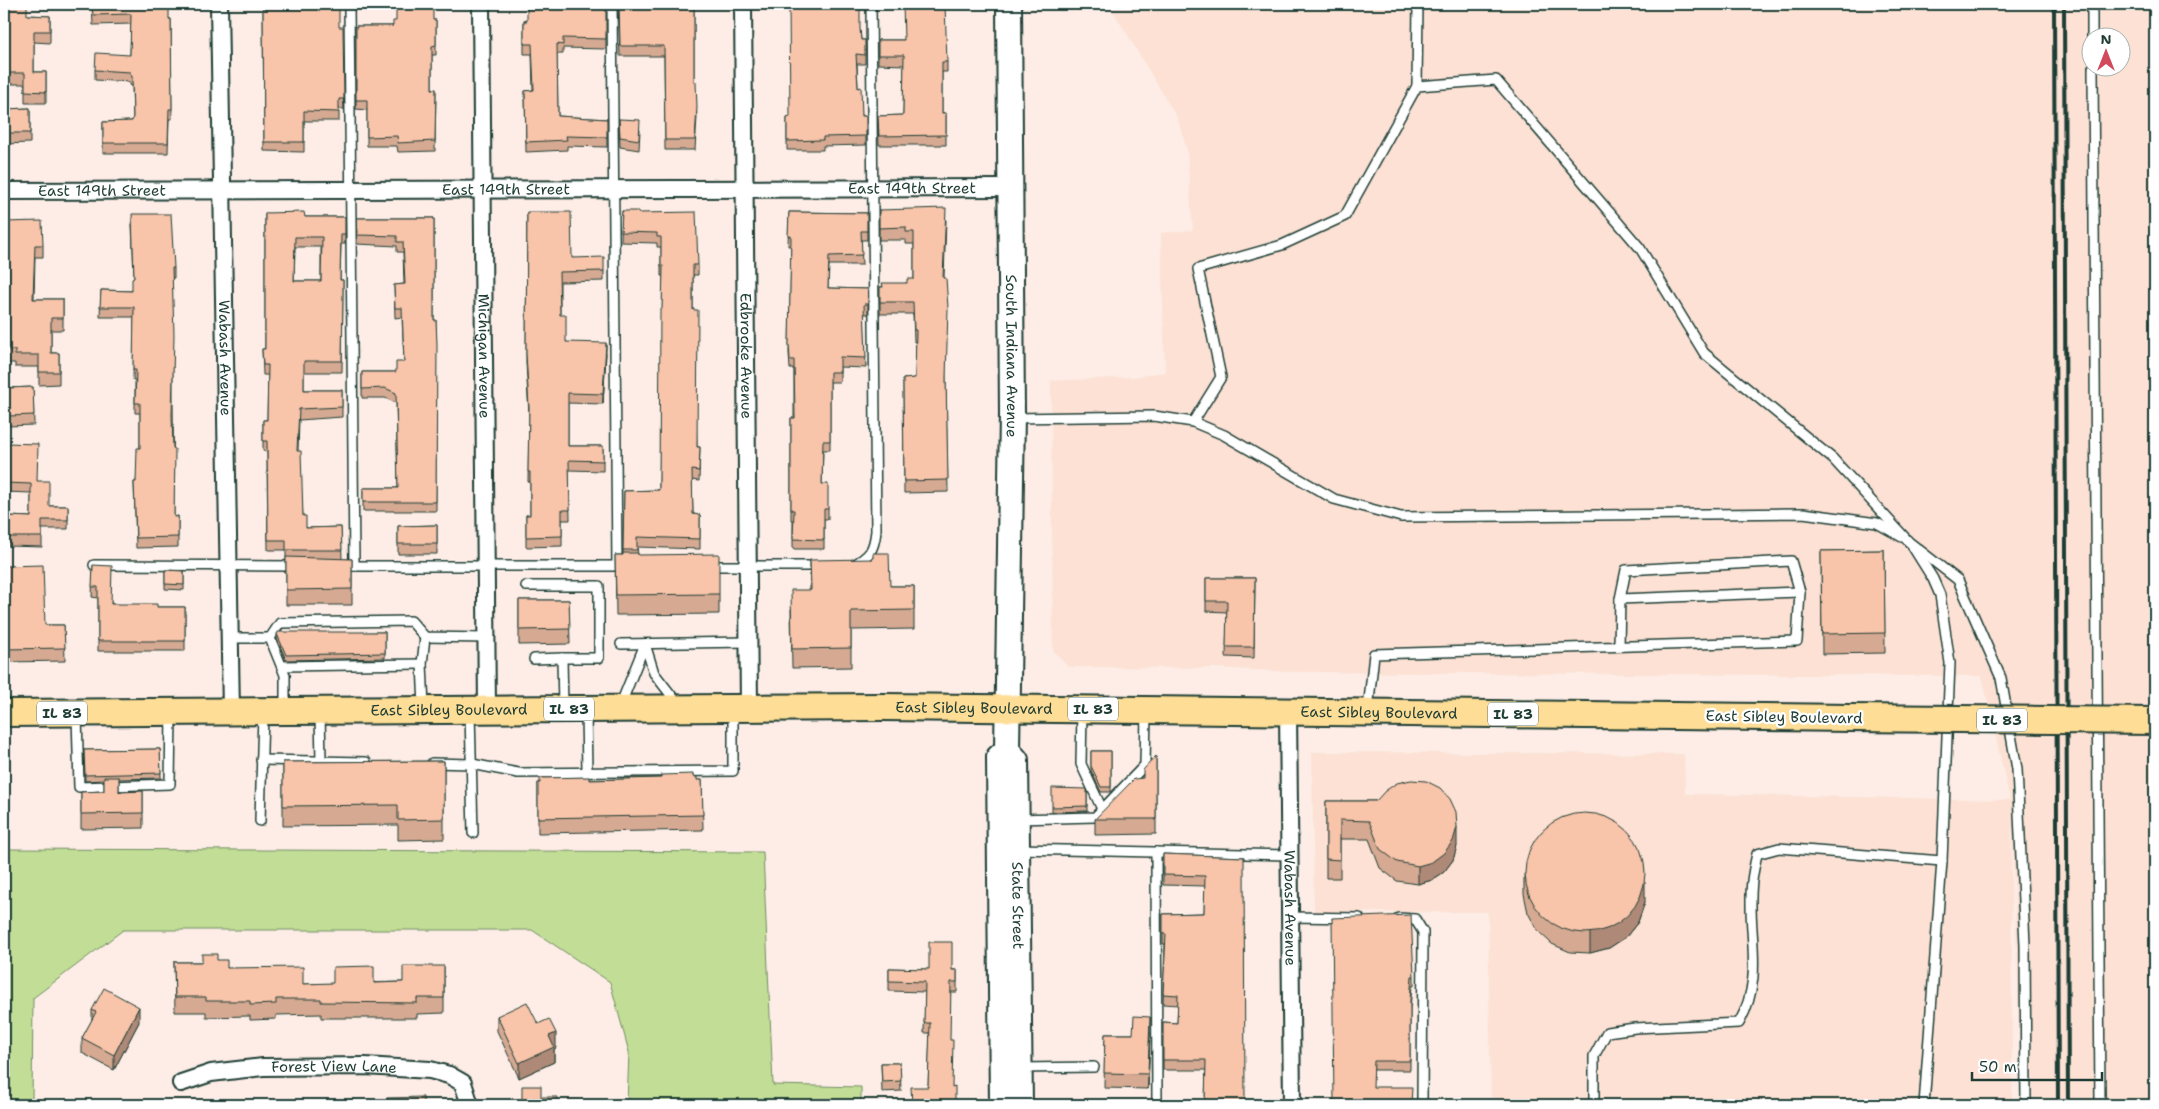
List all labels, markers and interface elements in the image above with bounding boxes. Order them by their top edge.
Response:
north arrow [2082,28,2132,78]
text: N [2100,30,2112,48]
street label: East 149th Street [848,178,976,198]
street label: East 149th Street [442,179,570,200]
street label: East 149th Street [38,181,166,201]
street label: South Indiana Avenue [1001,274,1022,438]
street label: Edbrooke Avenue [735,293,757,419]
street label: Michigan Avenue [473,294,495,418]
street label: Wabash Avenue [214,300,236,416]
street label: East Sibley Boulevard [895,697,1053,719]
road number: IL 83 [544,698,594,721]
road number: IL 83 [1068,698,1118,721]
street label: East Sibley Boulevard [370,699,528,720]
road number: IL 83 [37,701,87,724]
street label: East Sibley Boulevard [1300,702,1458,724]
road number: IL 83 [1488,702,1538,726]
street label: East Sibley Boulevard [1705,706,1863,728]
road number: IL 83 [1977,708,2027,732]
street label: Wabash Avenue [1279,850,1301,966]
street label: State Street [1007,862,1028,949]
scale bar [1972,1049,2102,1081]
street label: Forest View Lane [271,1056,397,1078]
text: 50 m [1979,1057,2017,1077]

